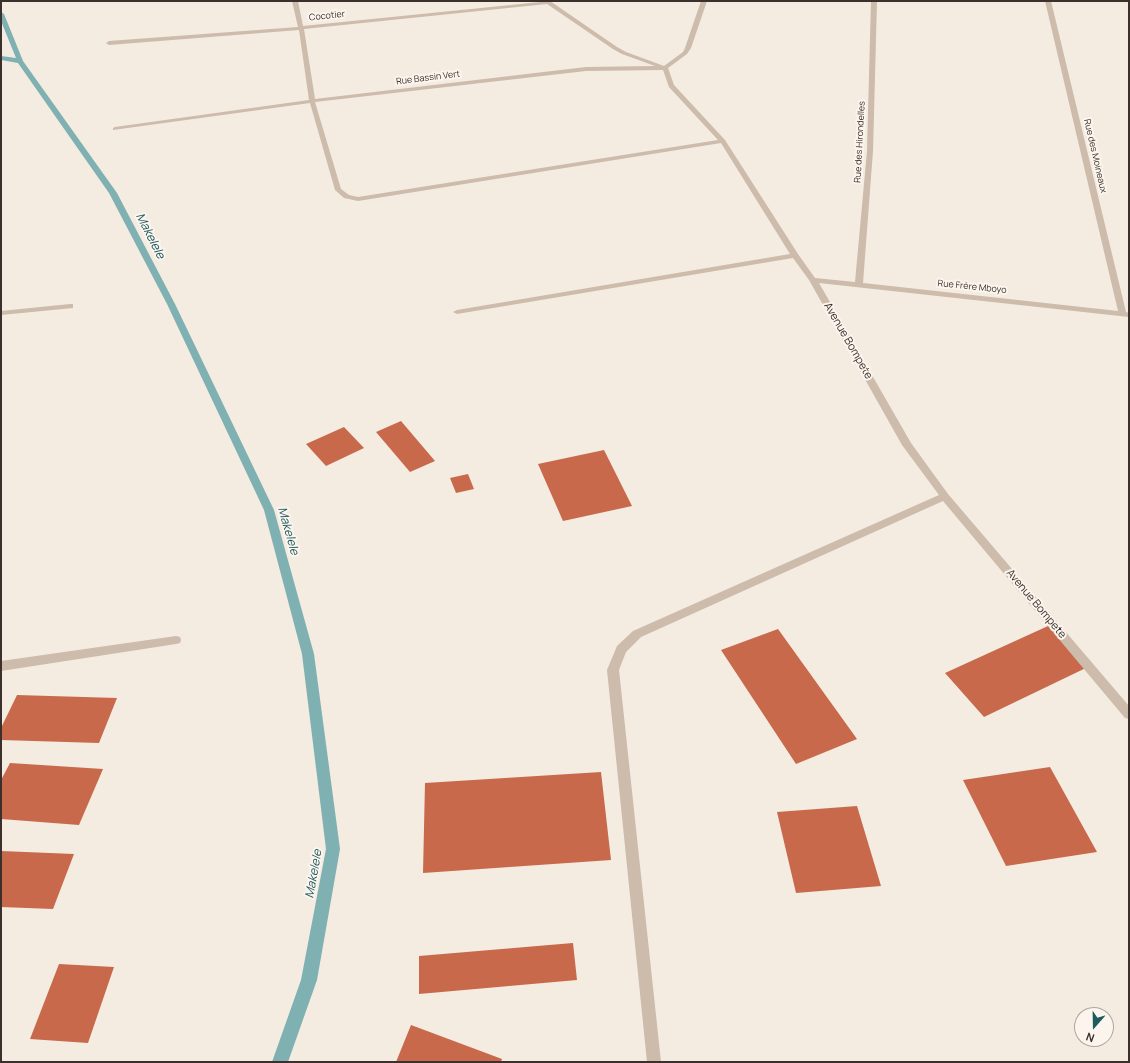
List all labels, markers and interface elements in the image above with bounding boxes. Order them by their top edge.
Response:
street label: Cocotier [308,9,346,23]
street label: Rue Bassin Vert [395,69,461,87]
street label: Rue des Hirondelles [852,101,868,183]
street label: Rue des Moineaux [1081,118,1109,194]
water label: Makelele [132,211,168,261]
street label: Rue Frère Mboyo [937,278,1007,296]
street label: Avenue Bompete [821,300,875,382]
water label: Makelele [274,505,302,557]
street label: Avenue Bompete [1003,567,1069,641]
water label: Makelele [303,849,325,899]
north arrow [1074,1007,1114,1047]
text: N [1084,1029,1096,1046]

